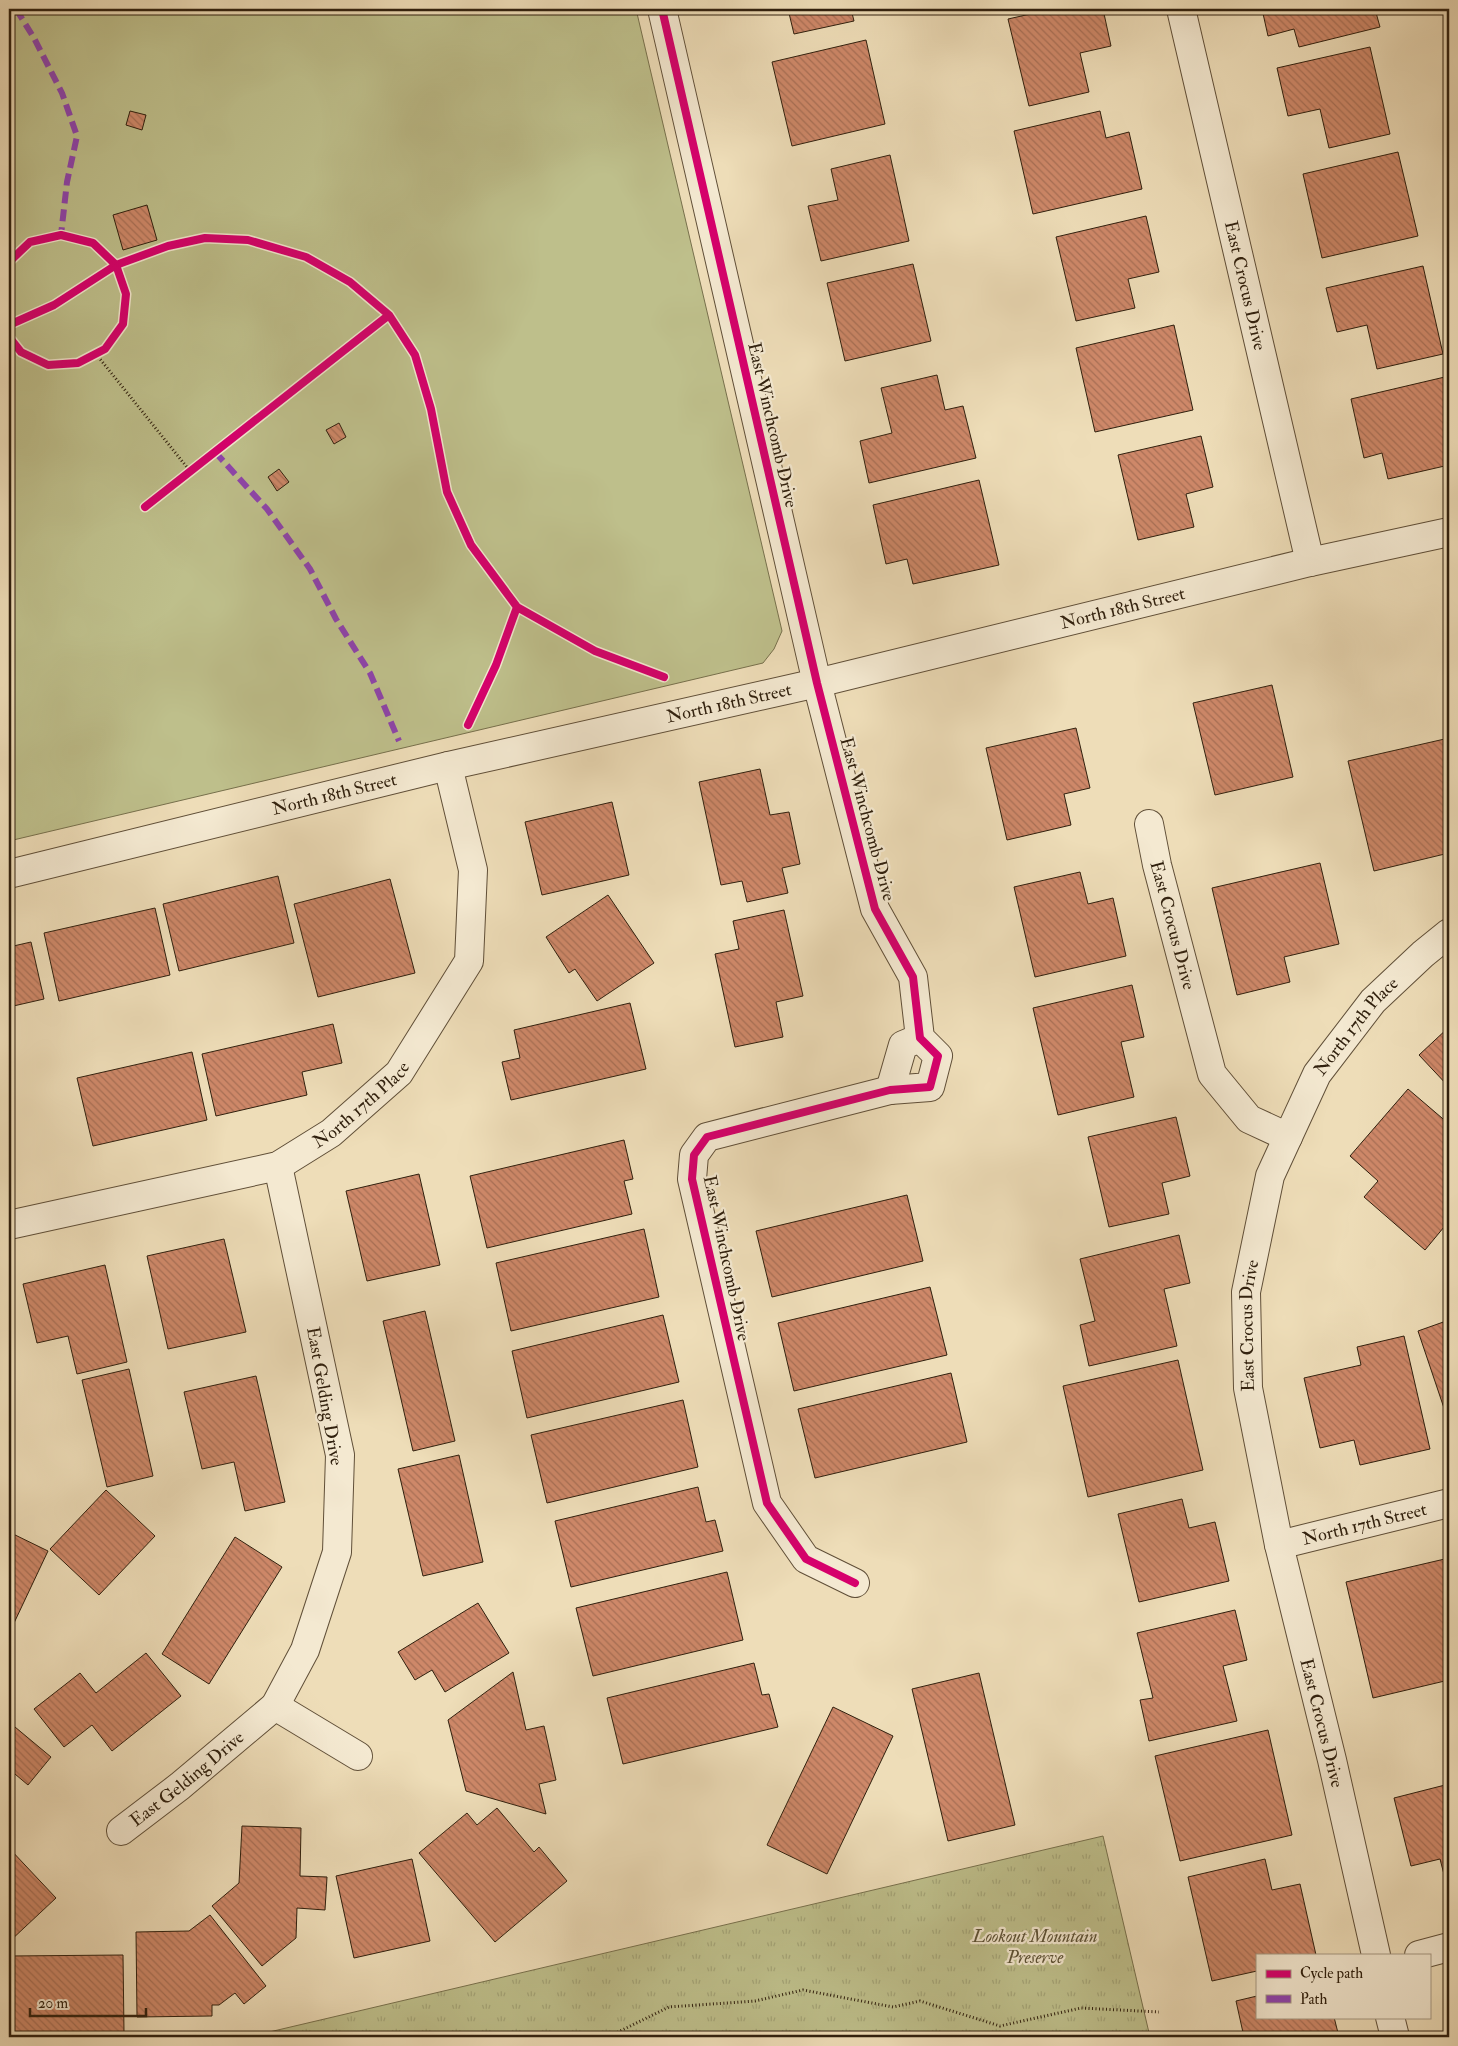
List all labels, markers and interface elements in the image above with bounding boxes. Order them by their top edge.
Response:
street label: East Crocus Drive [1219,219,1271,353]
street label: East Winchcomb Drive [742,340,803,510]
street label: North 18th Street [1058,582,1188,635]
street label: North 18th Street [664,678,794,729]
street label: East Winchcomb Drive [835,735,901,904]
street label: North 18th Street [270,768,399,821]
street label: East Crocus Drive [1144,858,1200,993]
street label: North 17th Place [1309,972,1404,1080]
street label: North 17th Place [309,1057,415,1153]
street label: East Winchcomb Drive [698,1173,755,1343]
street label: East Crocus Drive [1235,1257,1264,1392]
street label: East Gelding Drive [301,1325,348,1468]
street label: North 17th Street [1300,1498,1429,1551]
street label: East Crocus Drive [1294,1656,1349,1791]
street label: East Gelding Drive [125,1726,249,1832]
park label: Lookout Mountain Preserve [972,1925,1097,1969]
legend [1256,1954,1430,2018]
text: Cycle path [1300,1964,1363,1984]
scale bar [30,1986,146,2018]
text: Path [1300,1990,1327,2009]
text: 20 m [38,1994,68,2013]

